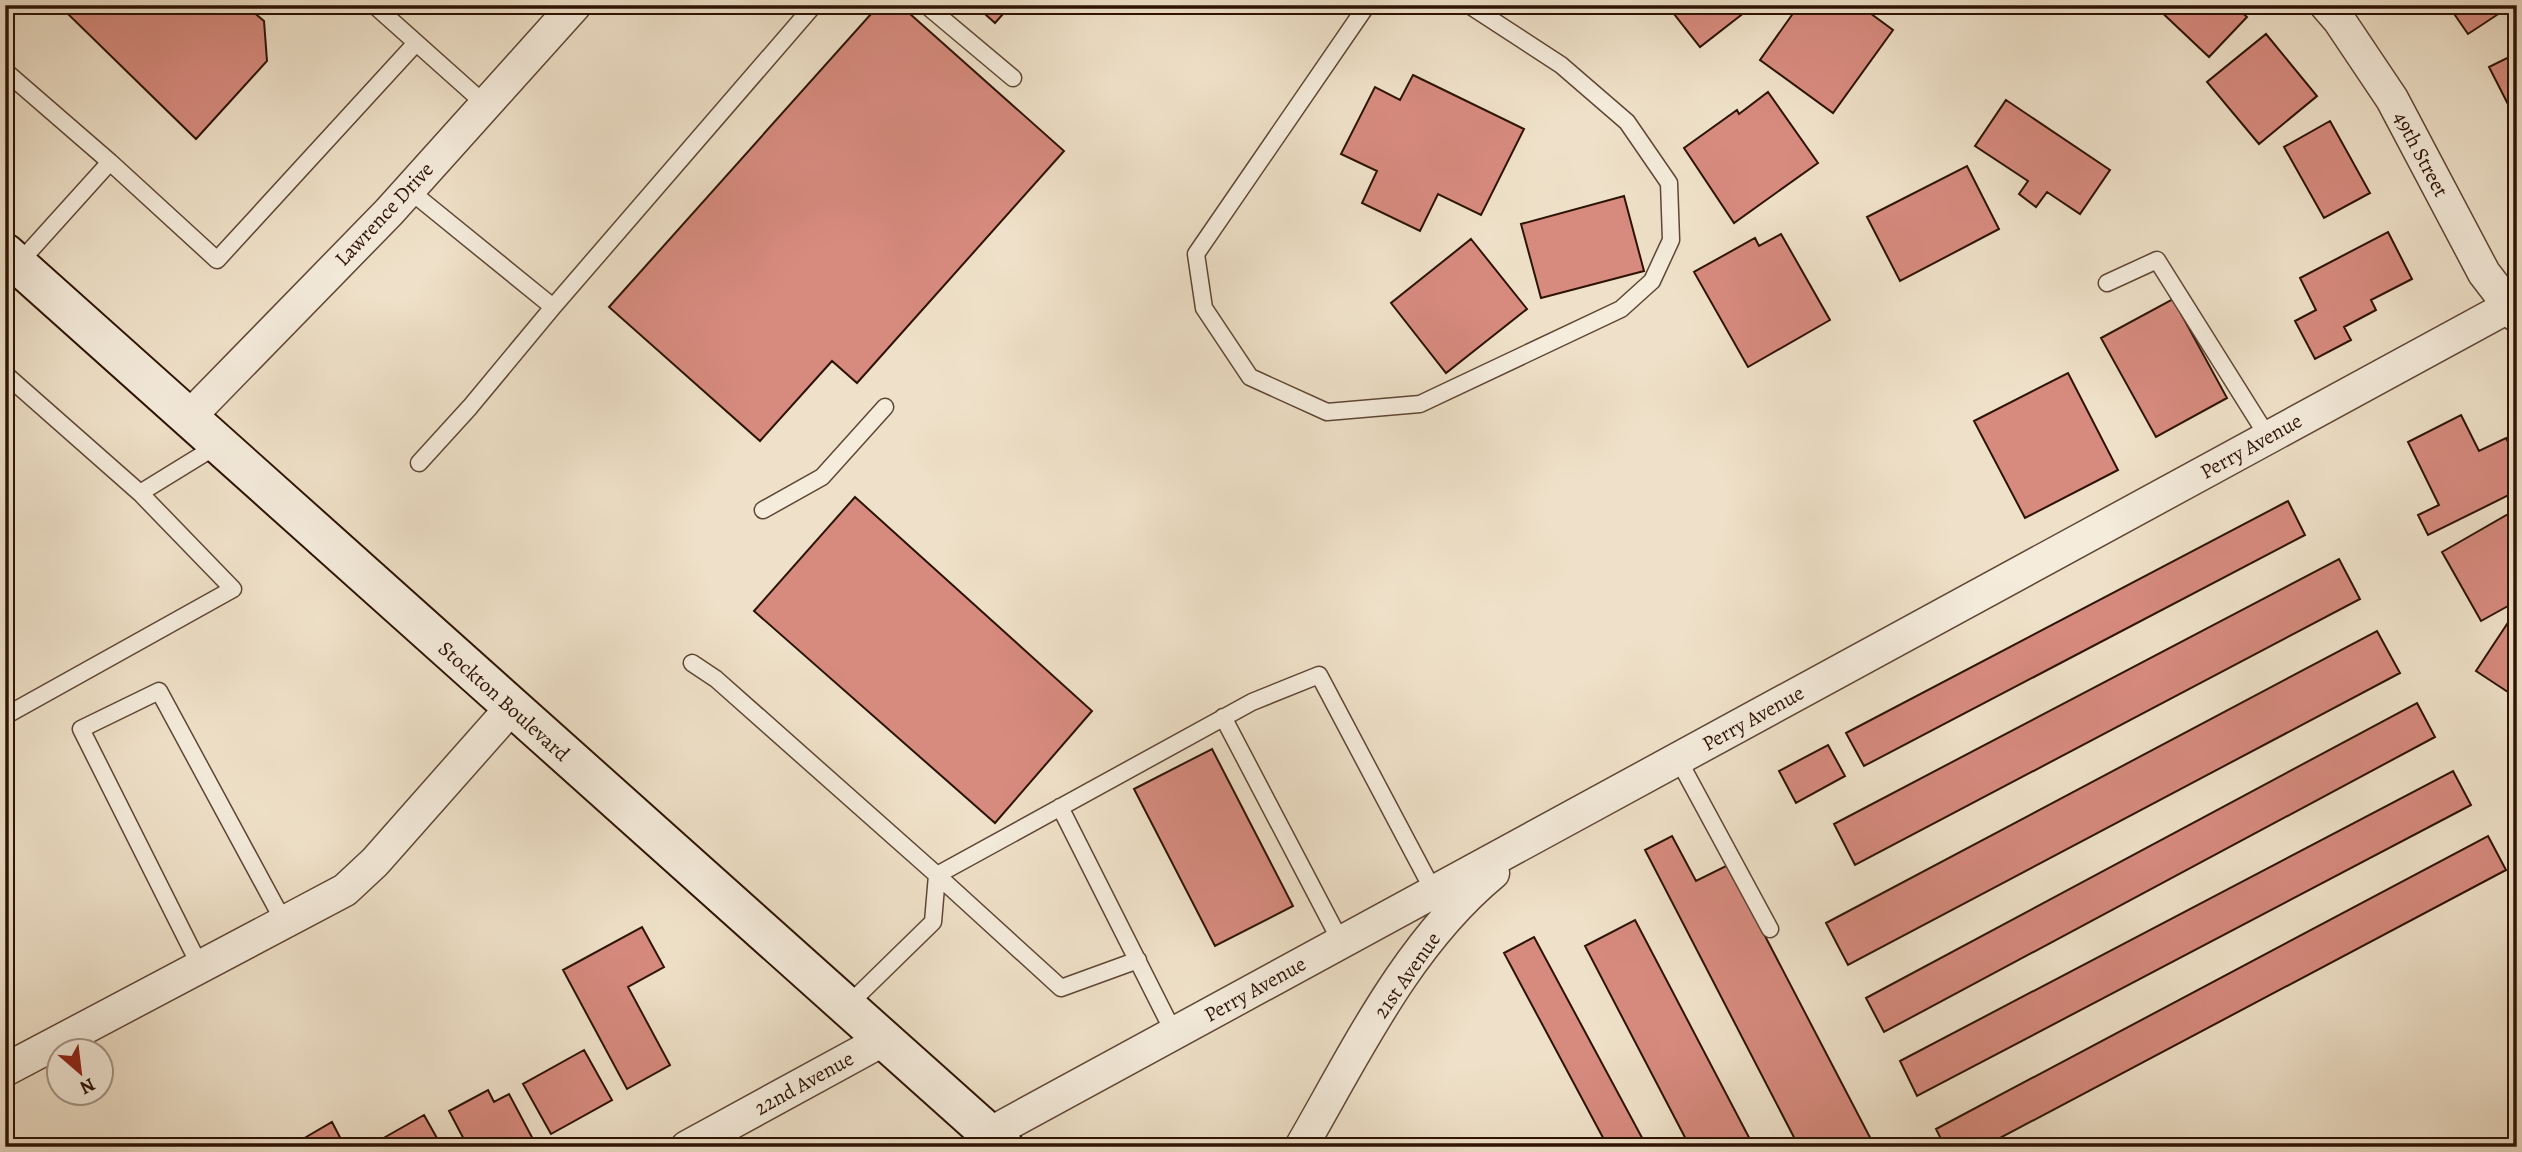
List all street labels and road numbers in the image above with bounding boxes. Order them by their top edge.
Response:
street label: 49th Street [2387,106,2455,202]
street label: Lawrence Drive [328,156,440,272]
street label: Perry Avenue [2195,406,2307,486]
street label: Stockton Boulevard [432,635,576,768]
street label: Perry Avenue [1697,678,1809,758]
street label: 21st Avenue [1367,926,1447,1024]
street label: Perry Avenue [1199,949,1311,1029]
street label: 22nd Avenue [749,1044,859,1122]

